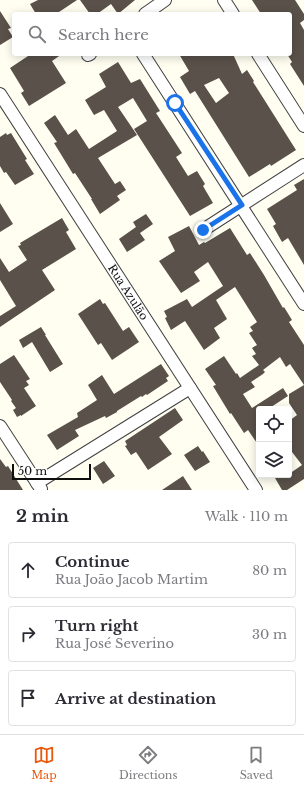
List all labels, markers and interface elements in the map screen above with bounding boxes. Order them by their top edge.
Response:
search box [12,12,292,56]
icon: search [26,23,48,45]
text: Search here [58,25,149,44]
route start [166,94,184,112]
route end [194,221,212,239]
street label: Rua Azulão [105,262,151,323]
map controls [256,406,292,478]
button: locate [256,406,292,442]
button: layers [256,442,292,478]
scale bar [12,462,91,481]
text: 50 m [18,464,47,478]
text: 2 min [16,506,69,527]
text: Walk · 110 m [205,508,288,525]
text: Continue [55,552,130,571]
icon: ahead [17,559,39,581]
text: 80 m [252,562,287,579]
text: Rua João Jacob Martim [55,571,208,588]
text: Turn right [55,616,138,635]
icon: right [17,623,39,645]
text: 30 m [252,626,287,643]
text: Rua José Severino [55,635,174,652]
icon: arrive [17,687,39,709]
text: Arrive at destination [55,689,216,708]
tab: Map [31,744,57,782]
tab: Directions [119,744,177,782]
tab: Saved [240,744,273,782]

